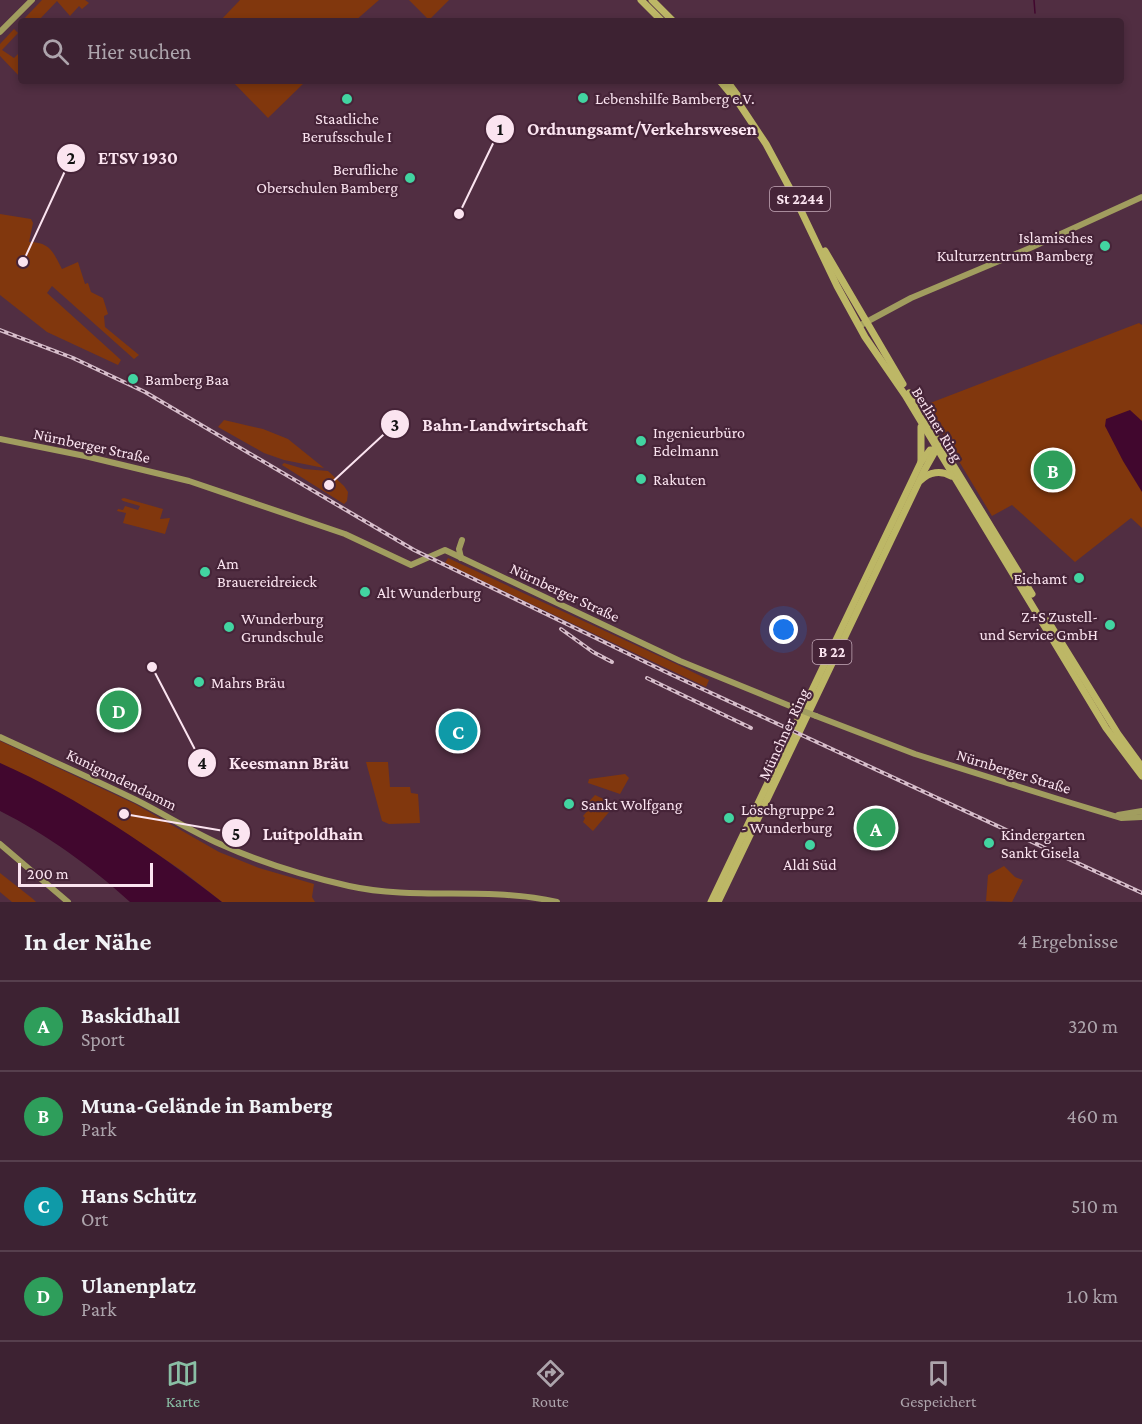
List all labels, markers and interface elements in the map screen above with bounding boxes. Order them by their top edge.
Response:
search box [18,18,1124,84]
icon: search [39,35,72,68]
text: Hier suchen [87,39,191,64]
place label: Lebenshilfe Bamberg e.V. [595,90,755,108]
marker: Lebenshilfe Bamberg e.V. [576,91,590,105]
marker: Staatliche Berufsschule I [340,92,354,106]
place label: Staatliche Berufsschule I [302,110,392,145]
callout: Ordnungsamt/Verkehrswesen [485,111,769,147]
text: 1 [497,119,504,139]
text: Ordnungsamt/Verkehrswesen [527,119,758,139]
callout: ETSV 1930 [56,140,190,176]
text: 2 [66,148,76,168]
text: ETSV 1930 [98,148,178,168]
place label: Berufliche Oberschulen Bamberg [256,161,398,197]
marker: Berufliche Oberschulen Bamberg [403,171,417,185]
road number: St 2244 [770,187,830,211]
place label: Islamisches Kulturzentrum Bamberg [937,229,1093,265]
marker: Islamisches Kulturzentrum Bamberg [1098,239,1112,253]
place label: Bamberg Baa [145,371,230,389]
marker: Bamberg Baa [126,372,140,386]
street label: Berliner Ring [908,384,966,465]
callout: Bahn-Landwirtschaft [380,406,600,442]
text: 3 [391,415,399,435]
text: Bahn-Landwirtschaft [422,415,588,435]
place label: Ingenieurbüro Edelmann [653,424,745,459]
street label: Nürnberger Straße [32,425,152,467]
marker: Ingenieurbüro Edelmann [634,434,648,448]
pin: B [1034,448,1072,492]
place label: Rakuten [653,471,706,488]
marker: Rakuten [634,472,648,486]
place label: Am Brauereidreieck [217,555,317,590]
street label: Nürnberger Straße [507,560,622,626]
marker: Am Brauereidreieck [198,565,212,579]
place label: Eichamt [1013,570,1068,587]
marker: Eichamt [1072,571,1086,585]
place label: Alt Wunderburg [377,584,481,602]
marker: Alt Wunderburg [358,585,372,599]
place label: Z+S Zustell- und Service GmbH [979,608,1098,643]
place label: Wunderburg Grundschule [241,610,324,645]
your location [769,615,798,644]
marker: Z+S Zustell- und Service GmbH [1103,618,1117,632]
marker: Wunderburg Grundschule [222,620,236,634]
road number: B 22 [812,640,852,664]
place label: Mahrs Bräu [211,674,286,691]
marker: Mahrs Bräu [192,675,206,689]
street label: Münchner Ring [755,685,813,783]
pin: D [100,688,138,732]
pin: C [438,708,478,754]
street label: Kunigundendamm [63,745,180,814]
callout: Keesmann Bräu [187,745,361,781]
street label: Nürnberger Straße [954,746,1073,798]
text: 4 [197,753,207,773]
text: Keesmann Bräu [229,753,350,773]
place label: Sankt Wolfgang [581,796,683,814]
marker: Sankt Wolfgang [562,797,576,811]
place label: Löschgruppe 2 - Wunderburg [741,801,835,837]
pin: A [856,806,896,850]
marker: Löschgruppe 2 - Wunderburg [722,811,736,825]
callout: Luitpoldhain [221,815,375,851]
text: 5 [232,824,240,844]
text: Luitpoldhain [263,824,364,844]
place label: Kindergarten Sankt Gisela [1001,826,1086,861]
marker: Kindergarten Sankt Gisela [982,836,996,850]
marker: Aldi Süd [803,838,817,852]
place label: Aldi Süd [783,856,837,873]
scale bar [18,860,153,888]
text: 200 m [27,865,69,882]
text: In der Nähe [24,927,152,956]
text: 4 Ergebnisse [1017,930,1118,952]
text: Baskidhall [81,1003,180,1028]
text: A [38,1015,49,1037]
text: 320 m [1068,1015,1118,1037]
text: Sport [81,1028,125,1050]
text: Muna-Gelände in Bamberg [81,1093,332,1118]
text: B [38,1105,49,1127]
text: 460 m [1066,1105,1118,1127]
text: Park [81,1118,117,1140]
text: Hans Schütz [81,1183,196,1208]
text: C [37,1195,50,1217]
text: 510 m [1071,1195,1118,1217]
text: Ort [81,1208,108,1230]
text: Ulanenplatz [81,1273,196,1298]
text: D [37,1285,50,1307]
text: 1.0 km [1067,1285,1118,1307]
text: Park [81,1298,117,1320]
tab: Karte [166,1357,200,1410]
tab: Route [531,1357,569,1410]
tab: Gespeichert [900,1357,976,1410]

